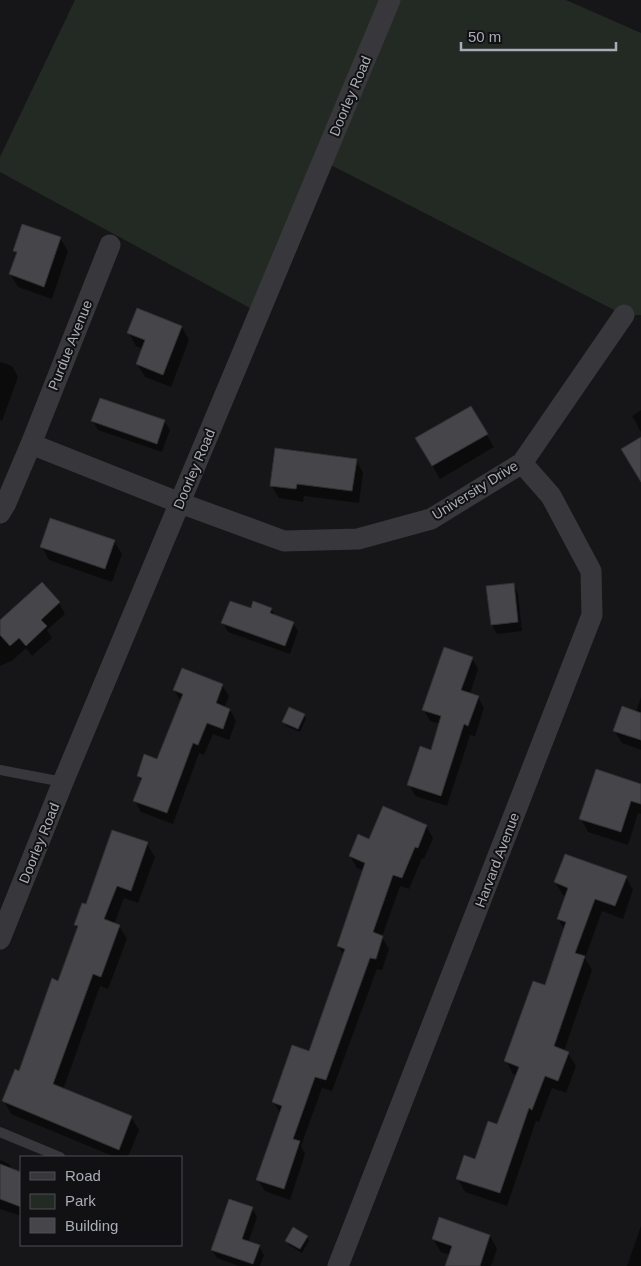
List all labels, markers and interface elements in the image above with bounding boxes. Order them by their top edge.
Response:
scale bar [461,20,616,52]
text: 50 m [468,28,501,45]
street label: Doorley Road [326,53,374,139]
street label: Purdue Avenue [45,298,95,392]
street label: Doorley Road [170,426,218,512]
street label: University Drive [429,457,521,523]
street label: Doorley Road [16,800,62,886]
street label: Harvard Avenue [472,810,522,910]
legend [20,1156,182,1246]
text: Road [65,1167,101,1184]
text: Park [65,1192,96,1209]
text: Building [65,1217,118,1234]

